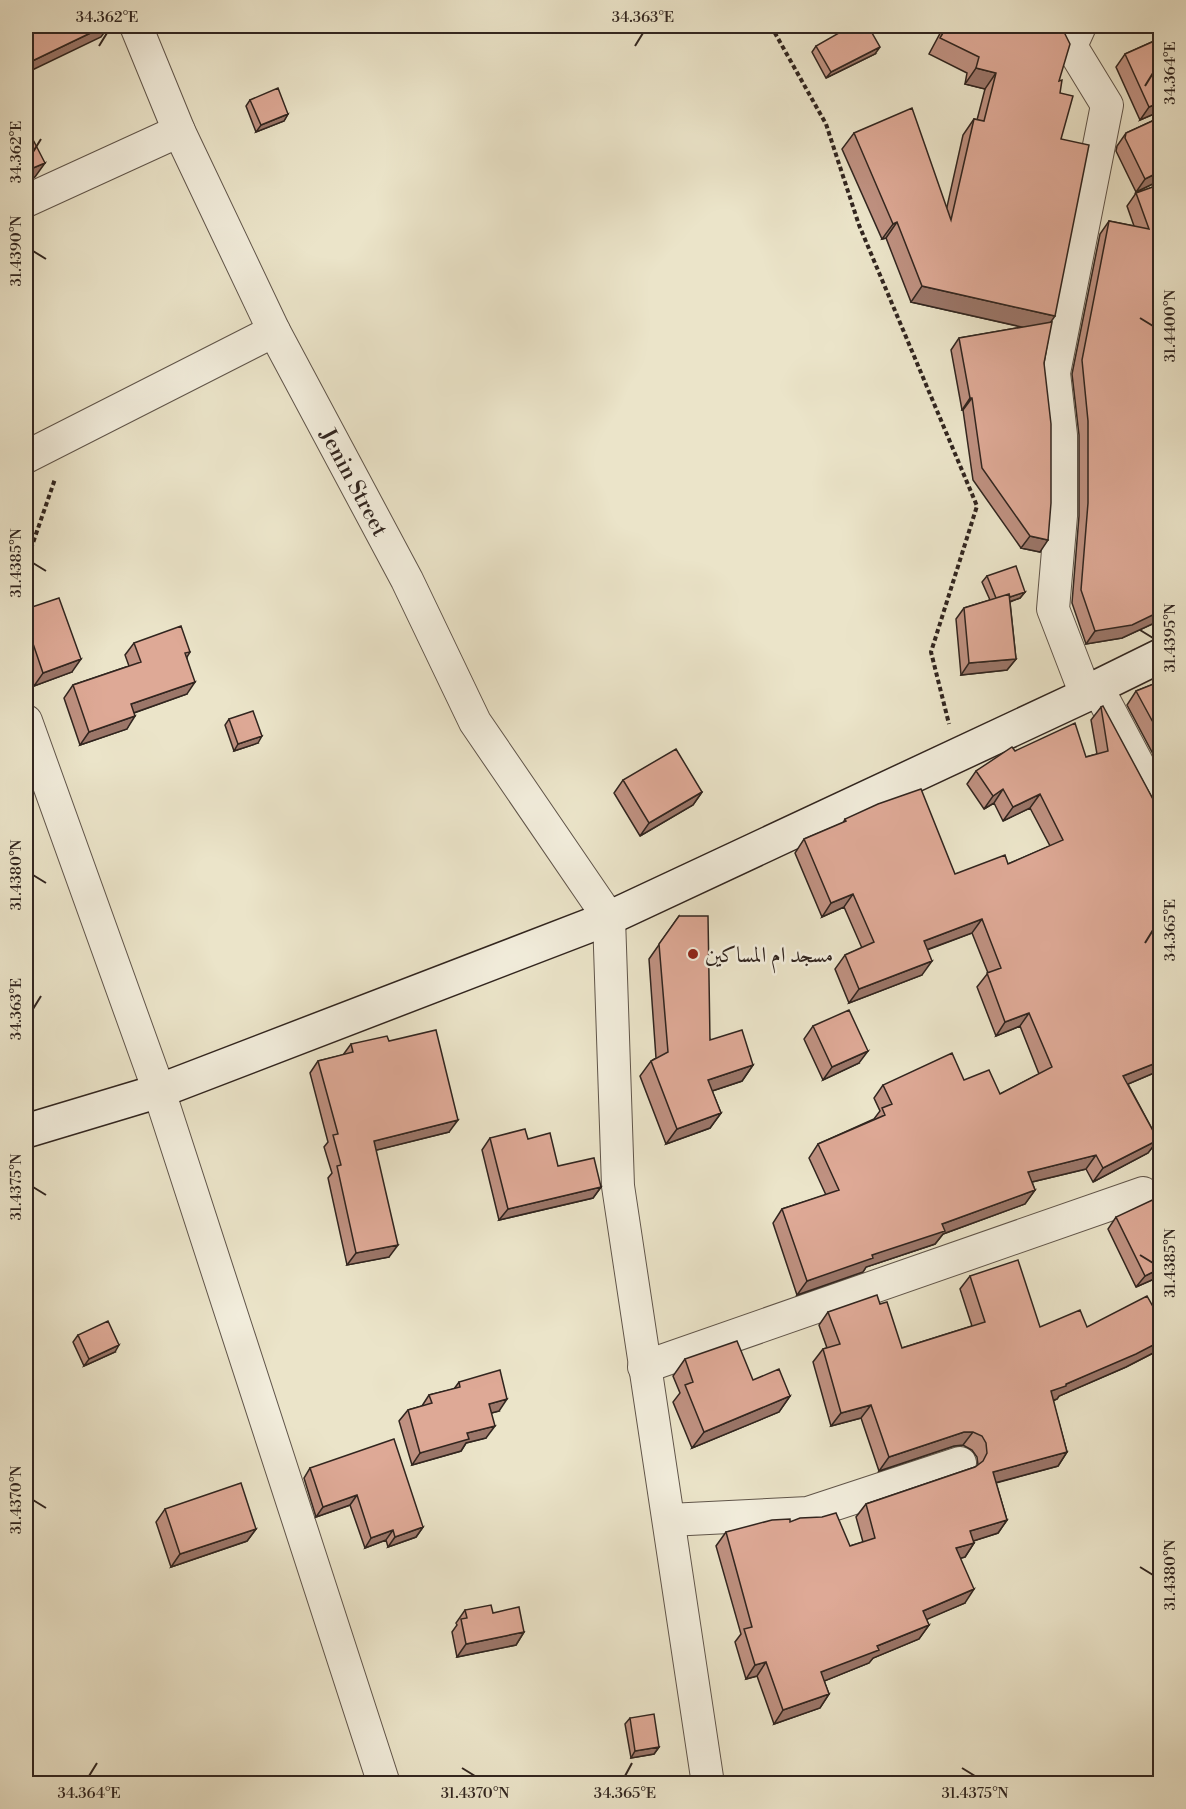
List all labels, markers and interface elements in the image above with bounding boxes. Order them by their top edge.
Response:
text: 34.362°E [76,8,138,27]
text: 34.363°E [612,8,674,27]
text: 34.364°E [1161,41,1180,105]
text: 34.362°E [7,121,26,183]
text: 31.4390°N [7,216,26,286]
text: 31.4400°N [1161,290,1180,362]
street label: Jenin Street [313,423,393,541]
text: 31.4385°N [7,528,26,598]
text: 31.4395°N [1161,603,1180,673]
text: 31.4380°N [7,840,26,910]
text: 34.365°E [1161,899,1180,961]
place label: مسجد ام المساكين [705,942,833,974]
marker: مسجد ام المساكين [686,947,700,961]
text: 34.363°E [7,978,26,1040]
text: 31.4375°N [7,1153,26,1221]
text: 31.4385°N [1161,1228,1180,1298]
text: 31.4370°N [7,1466,26,1534]
text: 31.4380°N [1161,1540,1180,1610]
text: 34.364°E [57,1784,121,1803]
text: 31.4370°N [441,1784,509,1803]
text: 34.365°E [594,1784,656,1803]
text: 31.4375°N [941,1784,1009,1803]

